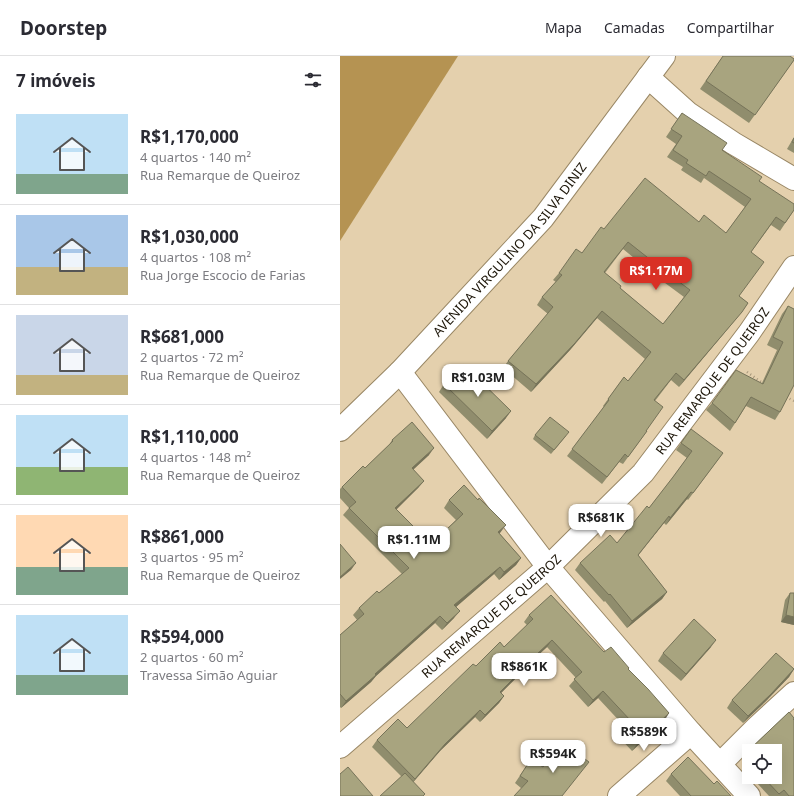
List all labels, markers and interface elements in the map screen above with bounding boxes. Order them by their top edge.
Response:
text: Doorstep [20,15,107,41]
text: Mapa [545,18,582,37]
text: Camadas [604,18,665,37]
text: Compartilhar [687,18,774,37]
text: 7 imóveis [16,69,96,92]
icon: filters [302,69,324,91]
text: R$1,170,000 [140,125,239,148]
icon: home [48,130,96,178]
text: 4 quartos · 140 m² [140,148,251,166]
street label: AVENIDA VIRGULINO DA SILVA DINIZ [429,159,590,340]
text: Rua Remarque de Queiroz [140,166,300,184]
text: R$1,030,000 [140,225,239,248]
icon: home [48,231,96,279]
text: 4 quartos · 108 m² [140,248,251,266]
pin: R$1.17M [619,257,693,291]
text: R$1.17M [629,261,683,279]
text: Rua Jorge Escocio de Farias [140,266,306,284]
street label: RUA REMARQUE DE QUEIROZ [651,303,773,458]
text: R$681,000 [140,325,224,348]
icon: home [48,331,96,379]
text: 2 quartos · 72 m² [140,348,244,366]
pin: R$1.03M [441,364,515,398]
text: Rua Remarque de Queiroz [140,366,300,384]
text: R$1.03M [451,368,505,386]
text: R$1,110,000 [140,425,239,448]
icon: home [48,431,96,479]
text: 4 quartos · 148 m² [140,448,251,466]
text: Rua Remarque de Queiroz [140,466,300,484]
pin: R$681K [568,504,634,538]
text: R$681K [578,508,624,526]
text: R$861,000 [140,525,224,548]
pin: R$1.11M [377,526,451,560]
text: R$1.11M [387,530,441,548]
icon: home [48,531,96,579]
text: 3 quartos · 95 m² [140,548,244,566]
street label: RUA REMARQUE DE QUEIROZ [417,550,565,682]
text: Rua Remarque de Queiroz [140,566,300,584]
text: R$594,000 [140,625,224,648]
icon: home [48,631,96,679]
text: 2 quartos · 60 m² [140,648,244,666]
pin: R$861K [491,653,557,687]
text: R$861K [501,657,547,675]
text: Travessa Simão Aguiar [140,666,278,684]
pin: R$589K [611,718,677,752]
text: R$589K [621,722,667,740]
pin: R$594K [520,740,586,774]
text: R$594K [530,744,576,762]
map controls [742,744,782,784]
button: locate [742,744,782,784]

